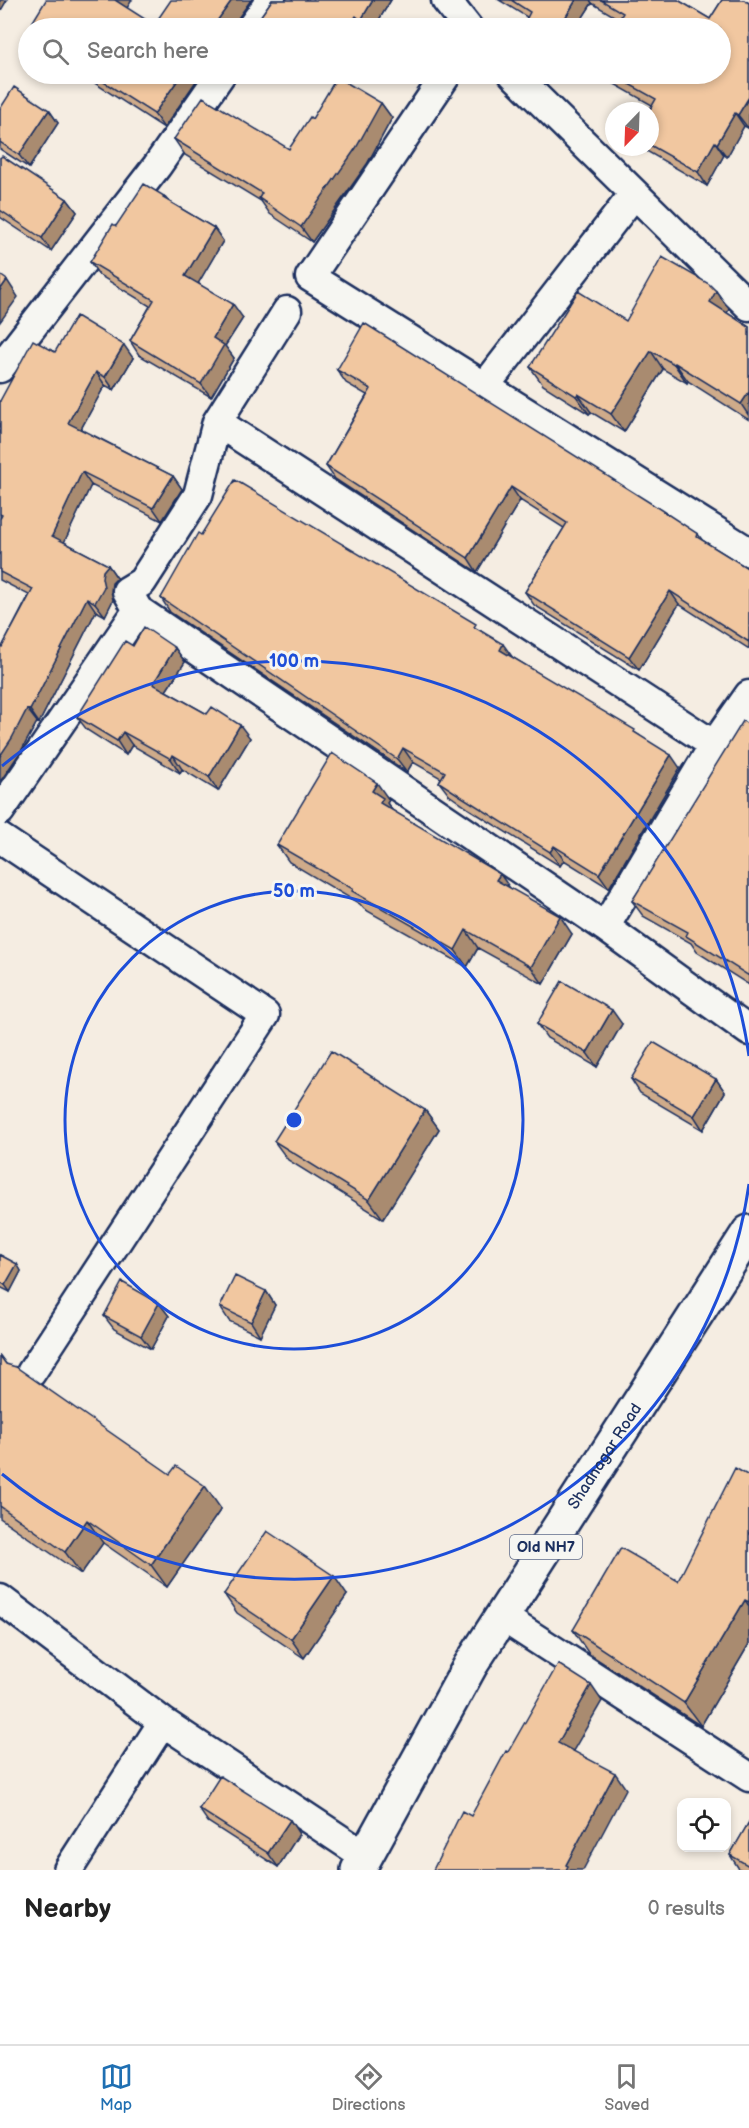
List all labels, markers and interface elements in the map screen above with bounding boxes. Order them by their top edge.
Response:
search box [18,18,731,84]
icon: search [39,35,72,68]
text: Search here [87,38,209,65]
north arrow [605,102,659,156]
text: 100 m [269,651,319,672]
text: 50 m [273,881,315,902]
centre of rings [284,1110,304,1130]
street label: Shadnagar Road [564,1400,646,1513]
road number: Old NH7 [510,1535,582,1559]
map controls [677,1798,731,1852]
button: locate [677,1798,731,1852]
text: Nearby [24,1894,111,1925]
text: 0 results [648,1897,725,1921]
tab: Map [100,2060,133,2115]
tab: Directions [332,2060,405,2115]
tab: Saved [604,2060,649,2115]

